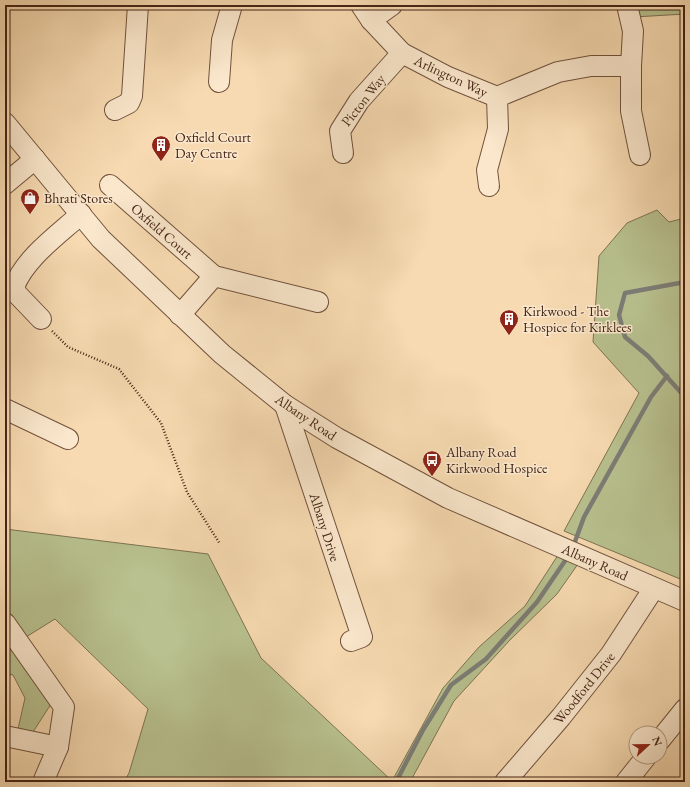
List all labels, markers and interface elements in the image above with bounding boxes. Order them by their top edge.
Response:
street label: Arlington Way [410,51,491,101]
street label: Picton Way [337,70,390,130]
place label: Oxfield Court Day Centre [175,128,252,162]
building icon: Oxfield Court Day Centre [150,134,172,162]
shop icon: Bhrati Stores [19,187,41,215]
place label: Bhrati Stores [44,189,113,207]
street label: Oxfield Court [127,199,197,263]
place label: Kirkwood - The Hospice for Kirklees [523,302,632,336]
building icon: Kirkwood - The Hospice for Kirklees [498,308,520,336]
street label: Albany Road [271,389,341,445]
place label: Albany Road Kirkwood Hospice [445,443,548,477]
bus stop icon: Albany Road Kirkwood Hospice [421,449,443,477]
street label: Albany Drive [305,489,345,564]
street label: Albany Road [558,539,632,585]
street label: Woodford Drive [549,648,619,728]
north arrow [628,725,668,765]
text: N [649,735,665,748]

